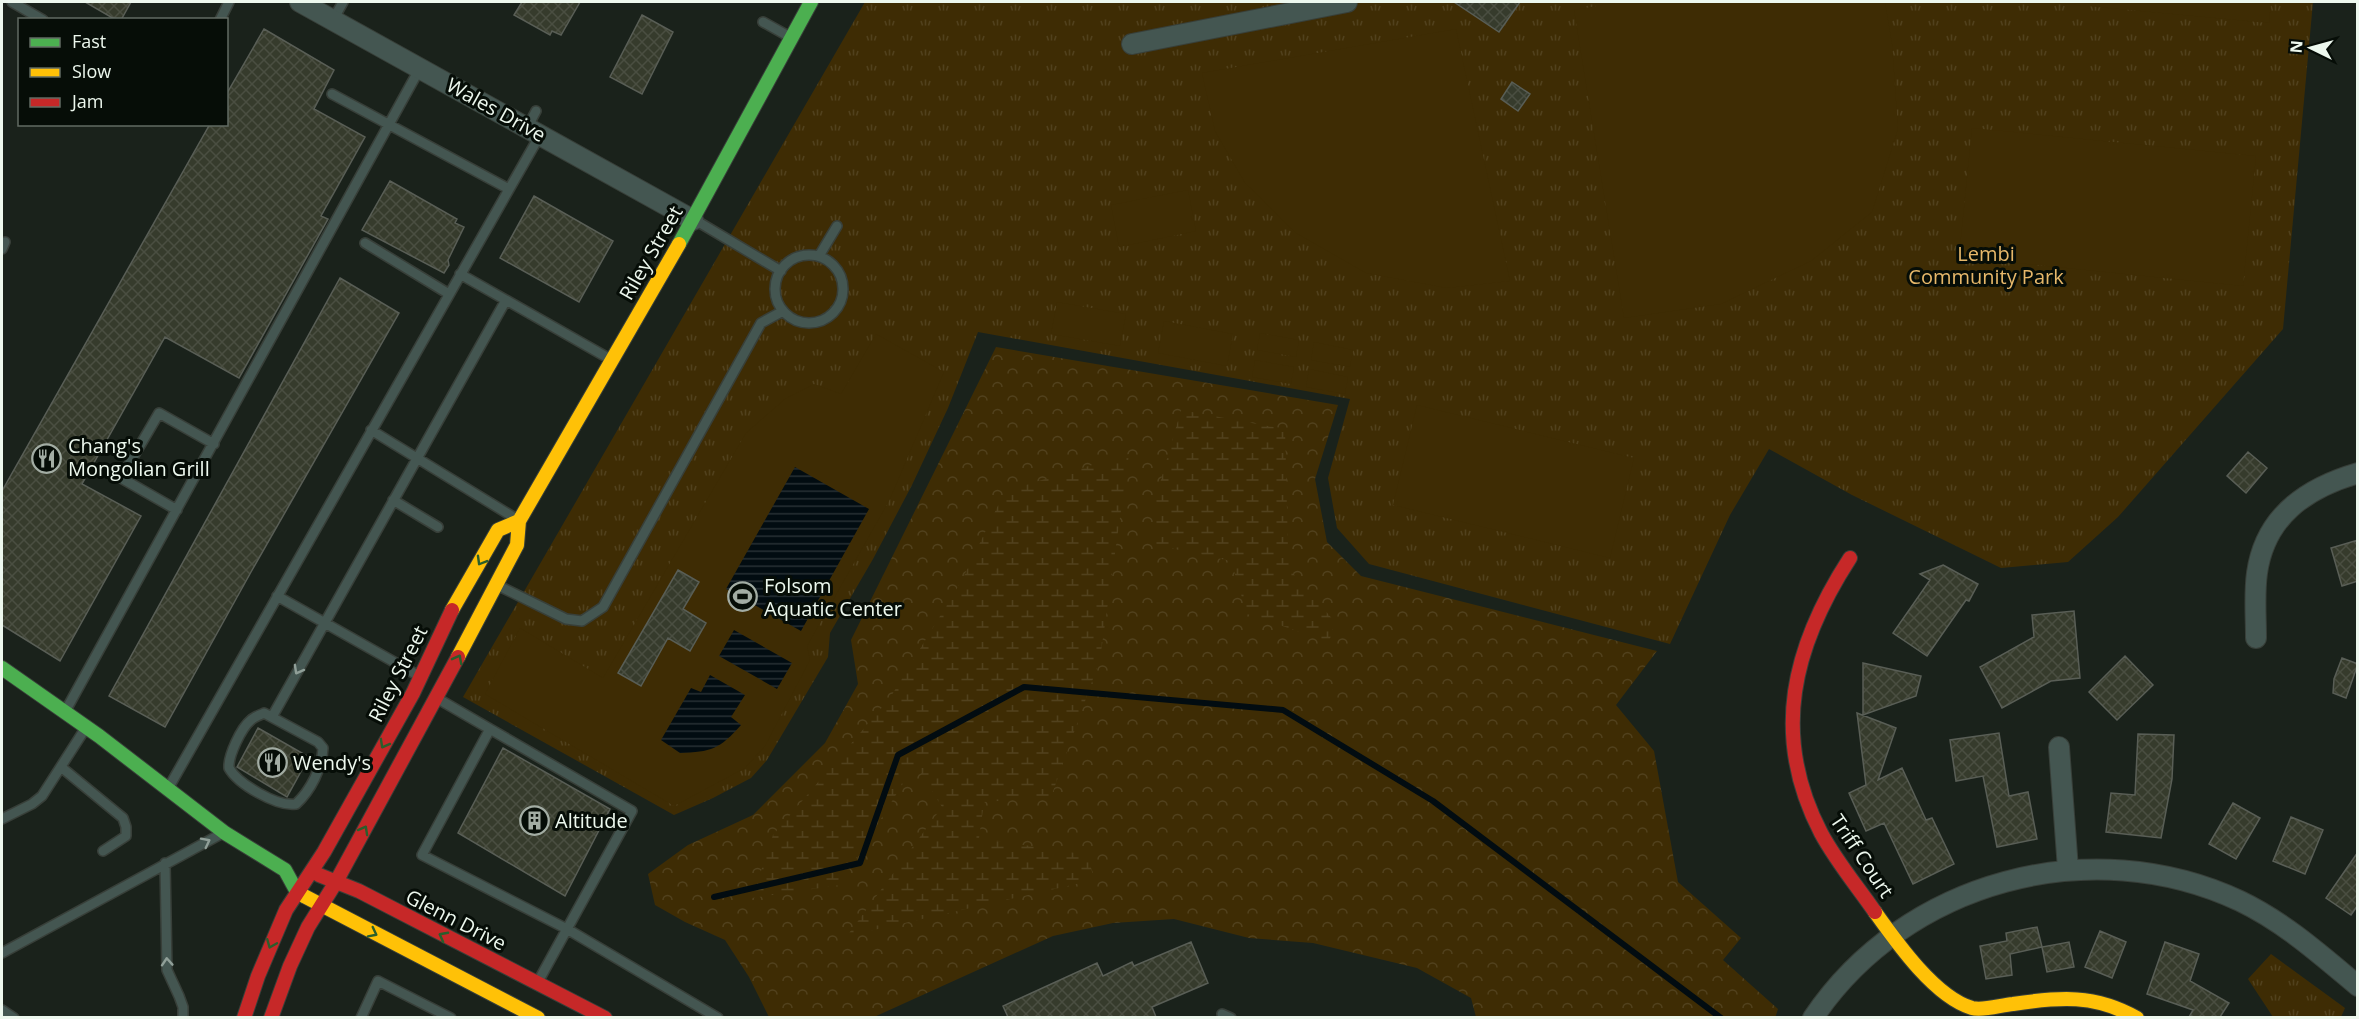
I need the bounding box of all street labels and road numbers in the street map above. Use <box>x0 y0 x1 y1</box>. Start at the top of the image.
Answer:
street label: Wales Drive <box>442 71 551 148</box>
street label: Riley Street <box>613 201 688 305</box>
street label: Riley Street <box>362 621 433 727</box>
street label: Triff Court <box>1825 809 1900 903</box>
street label: Glenn Drive <box>401 883 511 956</box>

